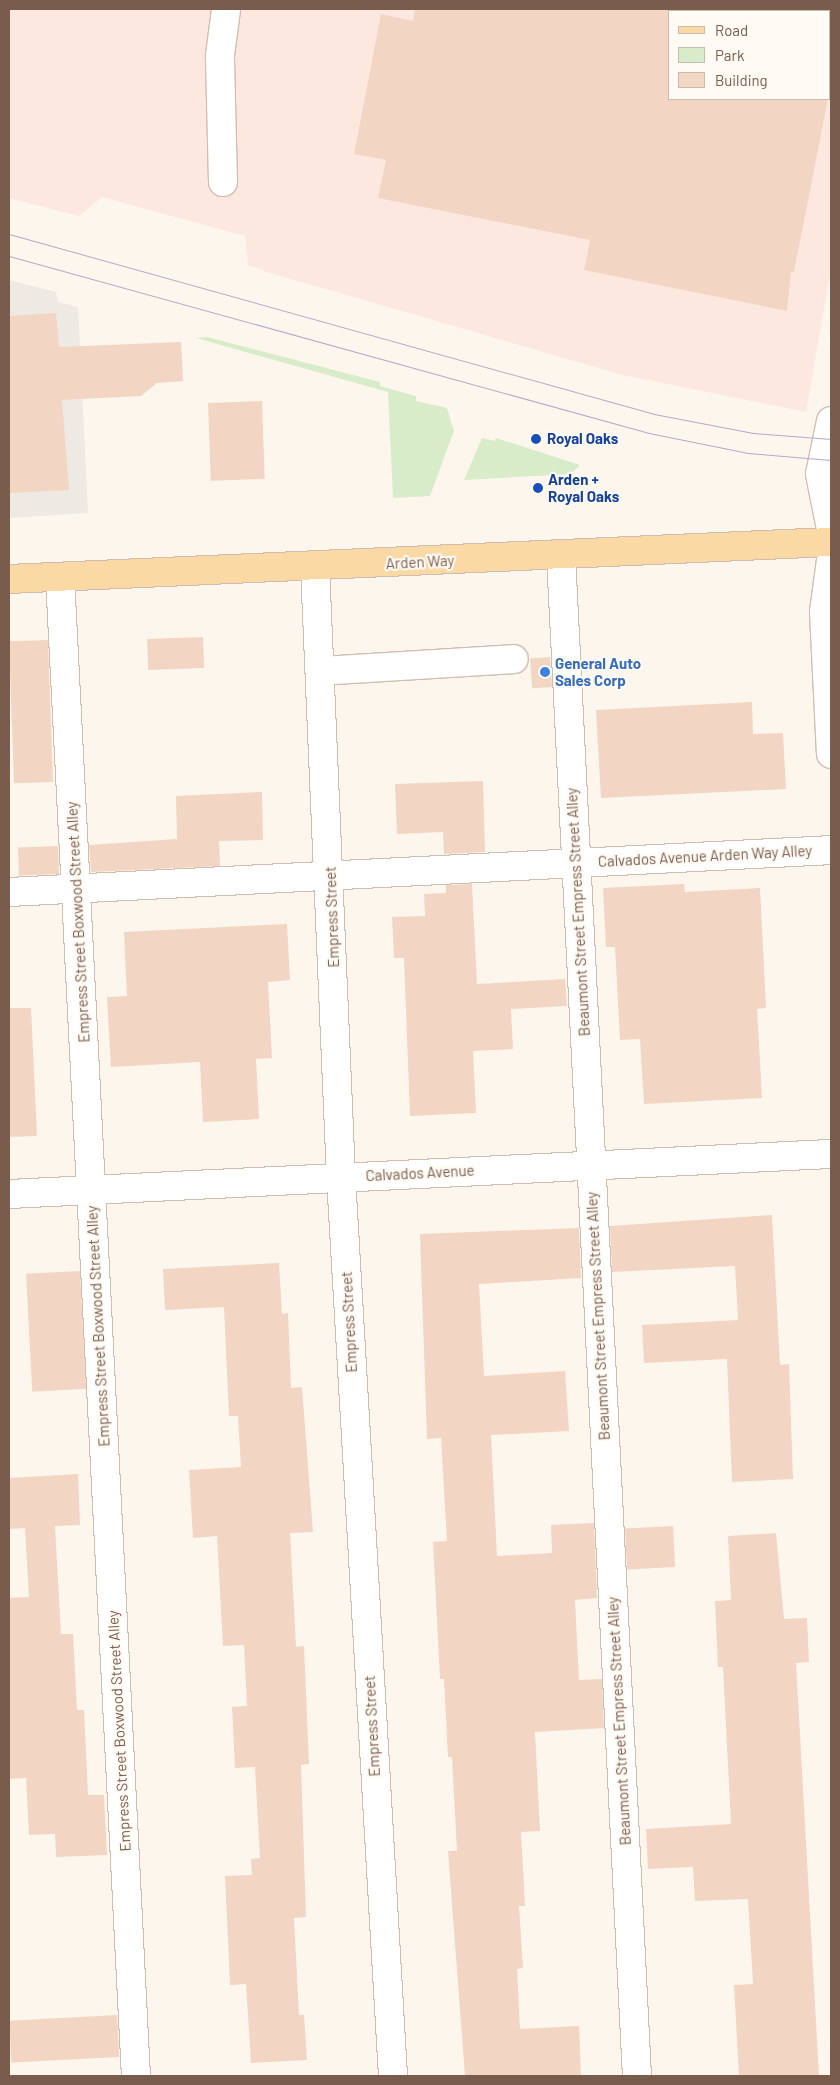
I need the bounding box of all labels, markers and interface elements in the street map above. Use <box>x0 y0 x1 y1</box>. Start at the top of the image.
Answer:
legend <box>668 10 830 100</box>
text: Road <box>715 21 748 39</box>
text: Park <box>715 46 744 64</box>
text: Building <box>715 71 768 89</box>
place label: Royal Oaks <box>547 430 618 448</box>
marker: Royal Oaks <box>529 432 543 446</box>
place label: Arden + Royal Oaks <box>548 470 619 505</box>
marker: Arden + Royal Oaks <box>532 482 544 494</box>
street label: Arden Way <box>385 551 455 573</box>
place label: General Auto Sales Corp <box>555 654 641 689</box>
marker: General Auto Sales Corp <box>539 666 551 678</box>
street label: Beaumont Street Empress Street Alley <box>562 787 594 1037</box>
street label: Empress Street Boxwood Street Alley <box>63 801 93 1043</box>
street label: Calvados Avenue Arden Way Alley <box>597 841 813 871</box>
street label: Empress Street <box>321 866 343 968</box>
street label: Calvados Avenue <box>365 1161 475 1185</box>
street label: Beaumont Street Empress Street Alley <box>582 1191 614 1441</box>
street label: Empress Street Boxwood Street Alley <box>83 1205 113 1447</box>
street label: Empress Street <box>337 1271 361 1373</box>
street label: Beaumont Street Empress Street Alley <box>603 1596 635 1846</box>
street label: Empress Street Boxwood Street Alley <box>104 1610 134 1852</box>
street label: Empress Street <box>360 1675 384 1777</box>

